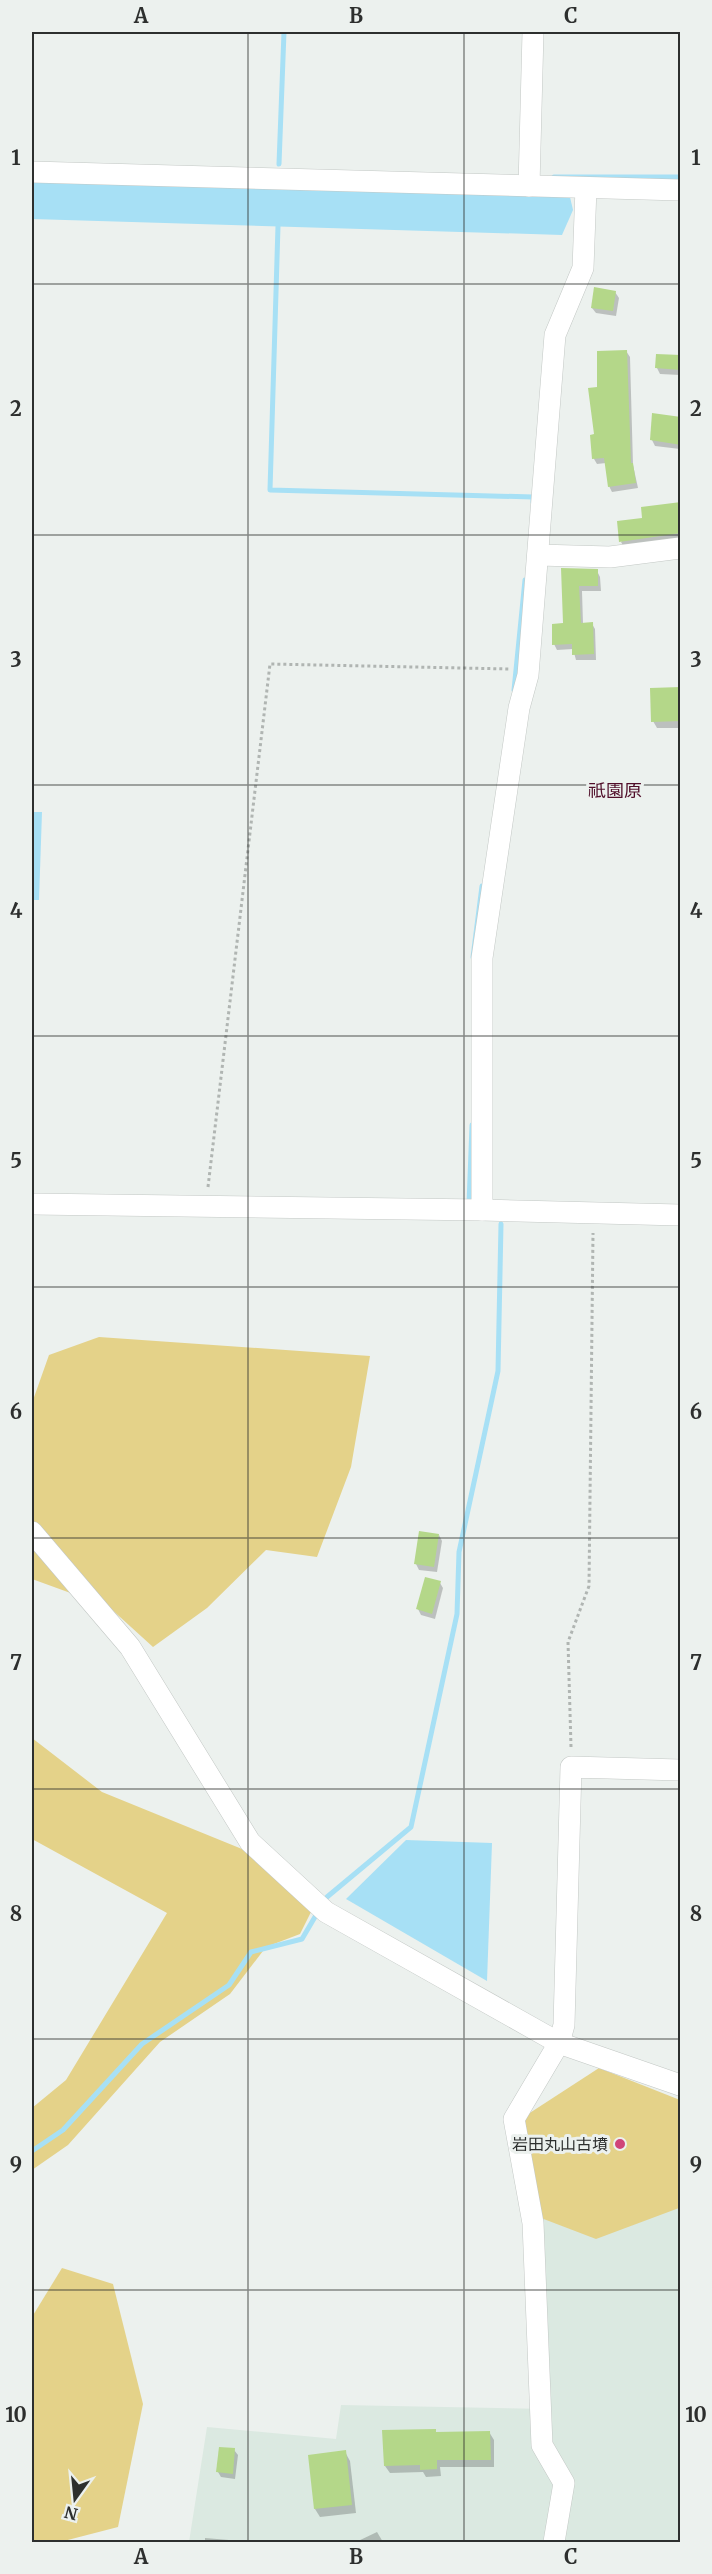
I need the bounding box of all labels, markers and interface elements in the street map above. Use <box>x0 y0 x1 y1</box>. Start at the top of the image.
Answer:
text: A <box>133 3 149 28</box>
text: B <box>349 3 363 28</box>
text: C <box>564 3 578 28</box>
text: 1 <box>11 145 21 170</box>
text: 1 <box>691 145 701 170</box>
text: 2 <box>10 396 22 421</box>
text: 2 <box>690 396 702 421</box>
text: 3 <box>10 647 22 672</box>
text: 3 <box>690 647 702 672</box>
district label: 祇園原 <box>588 779 642 802</box>
text: 4 <box>10 898 23 923</box>
text: 4 <box>690 898 703 923</box>
text: 5 <box>10 1148 22 1173</box>
text: 5 <box>690 1148 702 1173</box>
text: 6 <box>10 1399 22 1424</box>
text: 6 <box>690 1399 702 1424</box>
text: 7 <box>10 1650 22 1675</box>
text: 7 <box>690 1650 702 1675</box>
text: 8 <box>10 1901 22 1926</box>
text: 8 <box>690 1901 702 1926</box>
place label: 岩田丸山古墳 <box>512 2134 608 2154</box>
marker: 岩田丸山古墳 <box>613 2137 627 2151</box>
text: 9 <box>10 2152 22 2177</box>
text: 9 <box>690 2152 702 2177</box>
text: 10 <box>5 2402 27 2427</box>
text: 10 <box>685 2402 707 2427</box>
north arrow <box>45 2469 105 2529</box>
text: N <box>62 2502 80 2525</box>
text: A <box>133 2544 149 2569</box>
text: B <box>349 2544 363 2569</box>
text: C <box>564 2544 578 2569</box>

